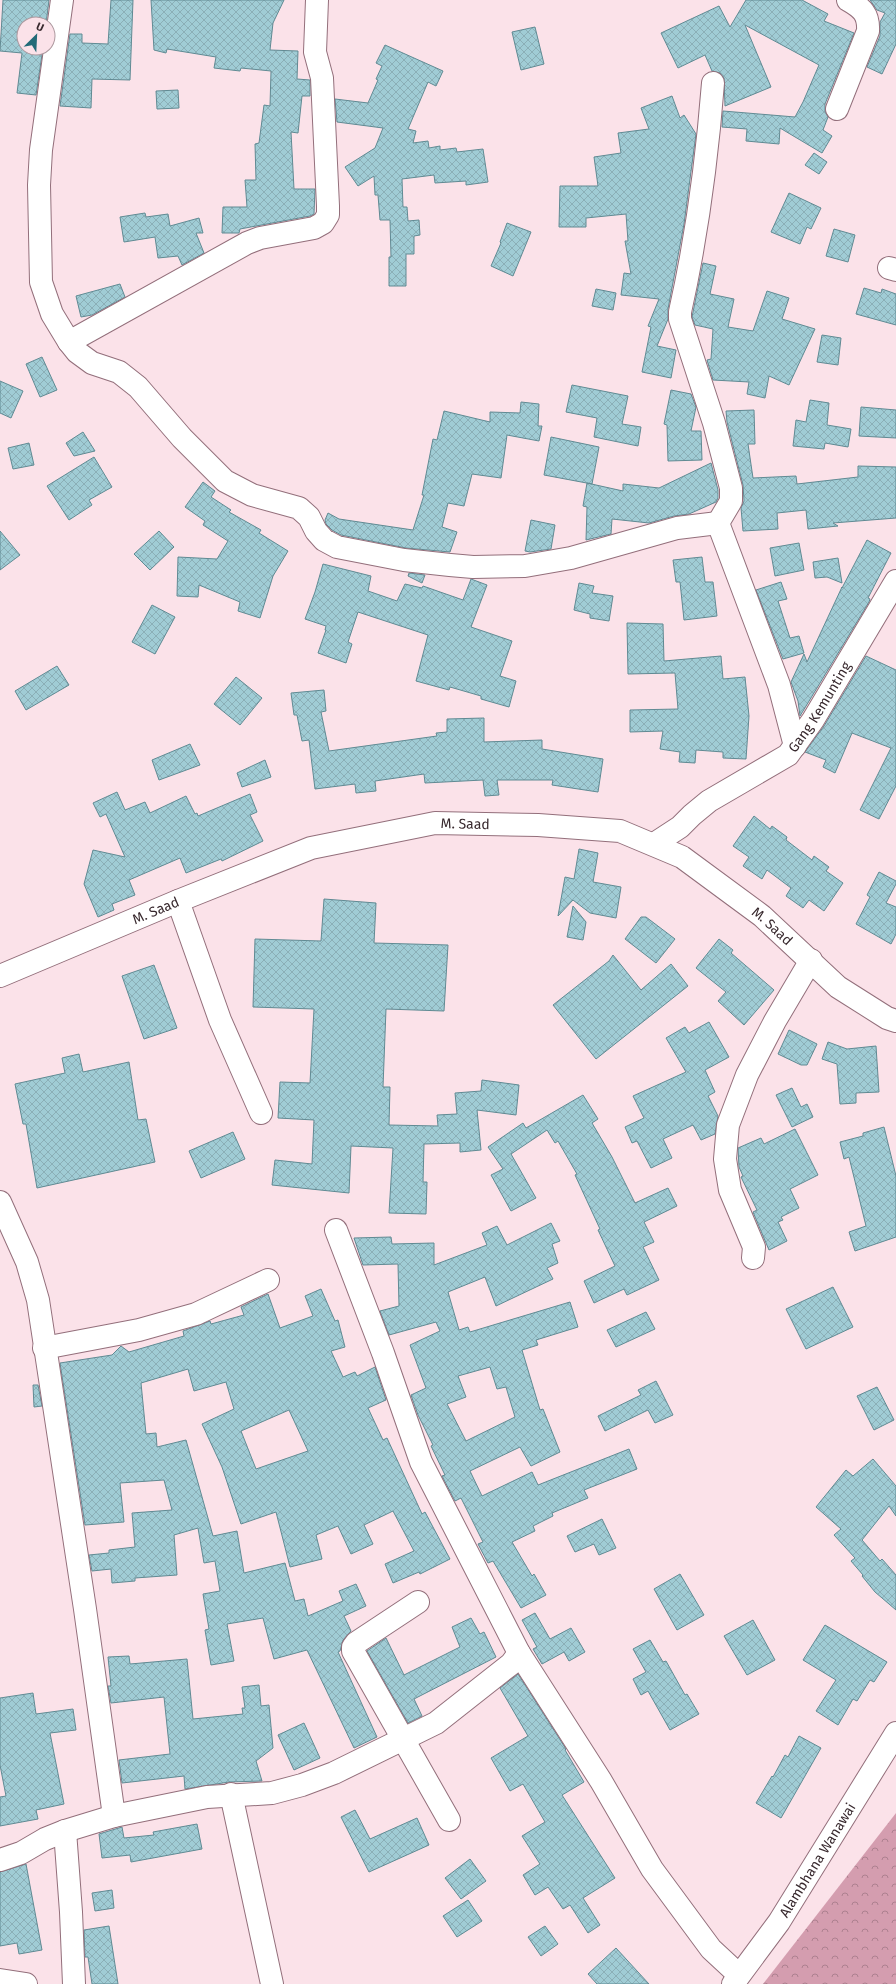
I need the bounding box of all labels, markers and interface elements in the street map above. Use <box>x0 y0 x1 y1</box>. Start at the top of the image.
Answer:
north arrow <box>16 16 56 56</box>
text: U <box>34 20 46 35</box>
street label: Gang Kemunting <box>784 658 855 756</box>
street label: M. Saad <box>440 815 490 833</box>
street label: M. Saad <box>130 893 182 928</box>
street label: M. Saad <box>749 903 796 949</box>
street label: Alambhana Wanawai <box>775 1800 859 1920</box>

